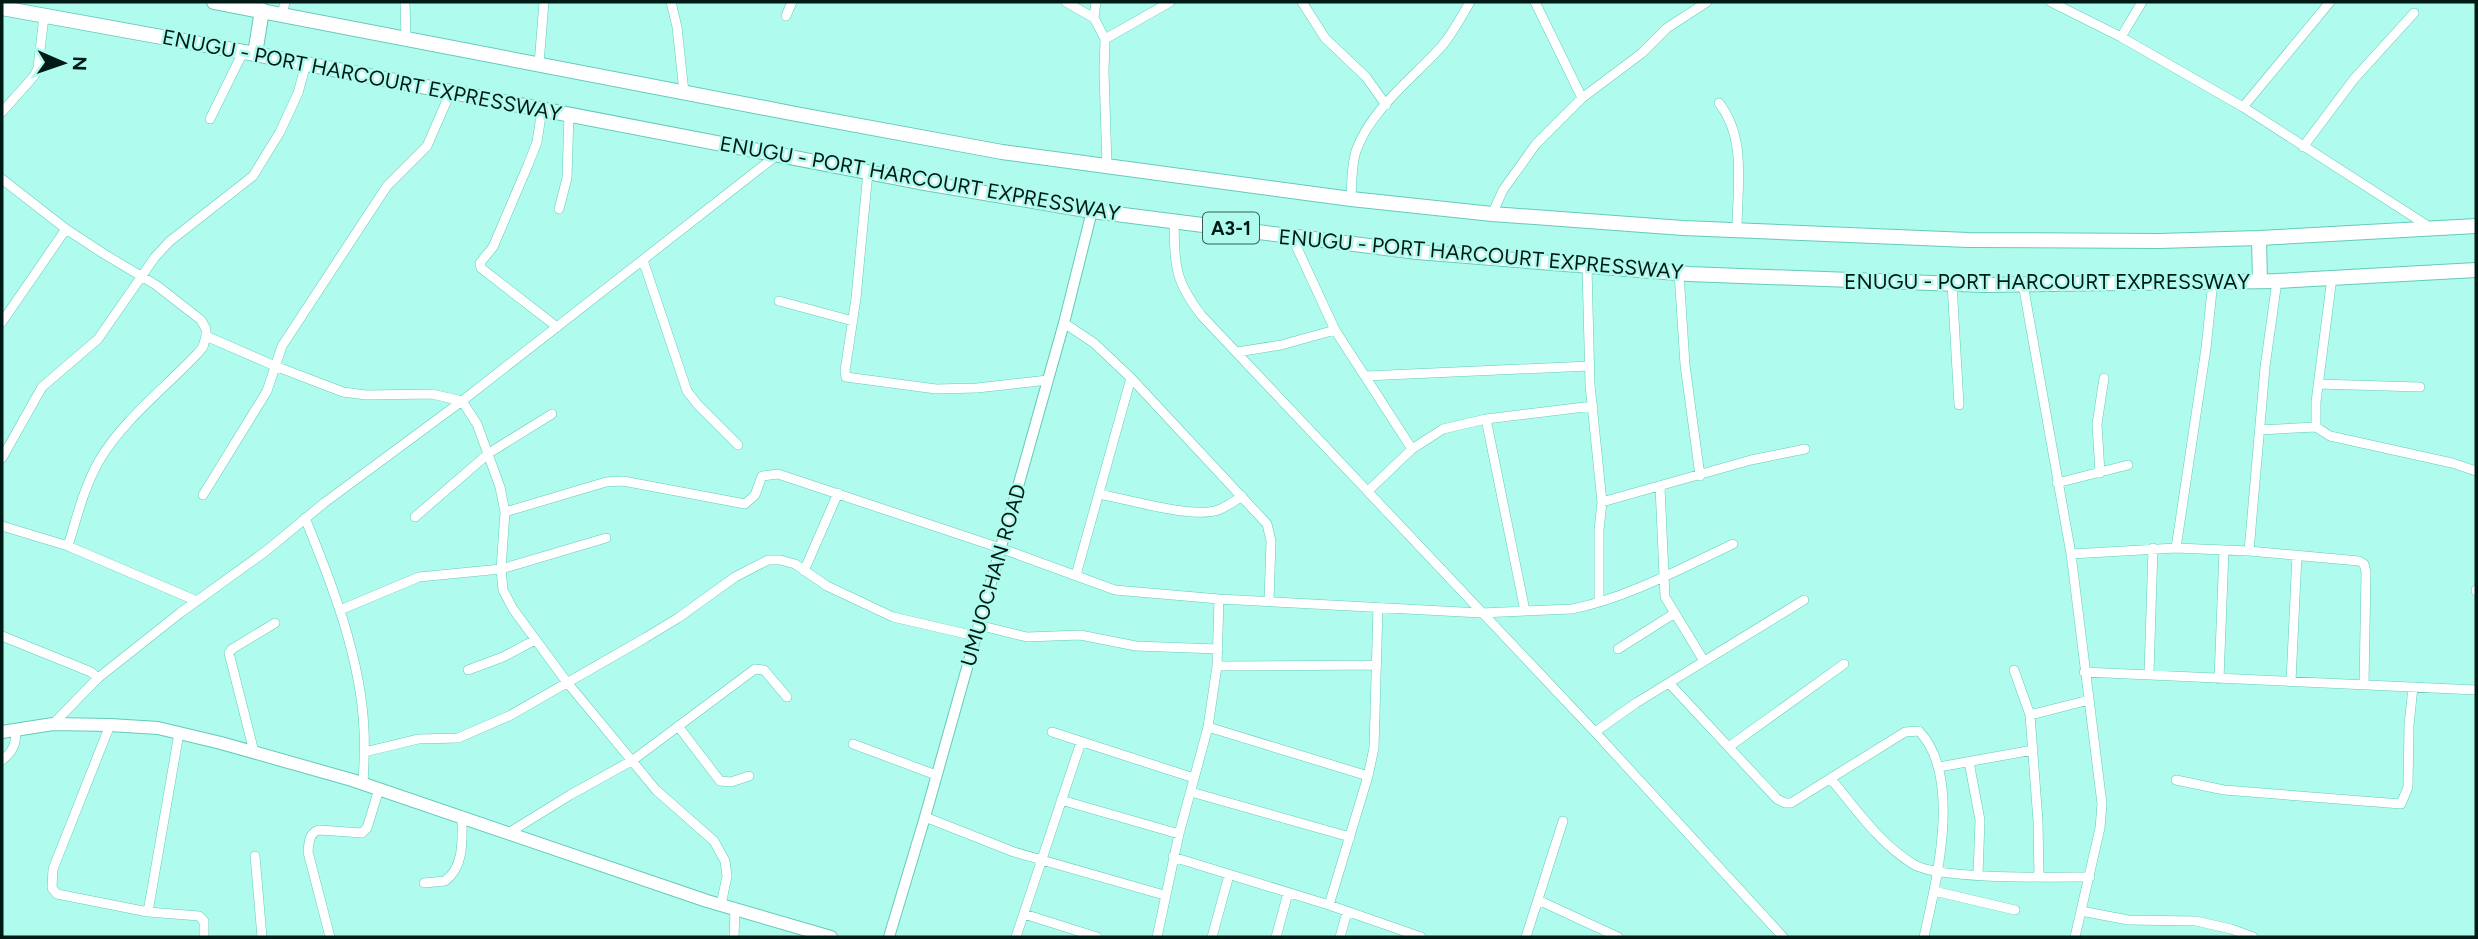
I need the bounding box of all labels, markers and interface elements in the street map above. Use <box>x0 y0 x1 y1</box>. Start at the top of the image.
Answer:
street label: ENUGU - PORT HARCOURT EXPRESSWAY <box>160 24 564 126</box>
north arrow <box>28 28 98 98</box>
text: N <box>68 56 91 71</box>
street label: ENUGU - PORT HARCOURT EXPRESSWAY <box>718 130 1122 226</box>
road number: A3-1 <box>1203 212 1259 244</box>
street label: ENUGU - PORT HARCOURT EXPRESSWAY <box>1278 224 1685 284</box>
street label: ENUGU - PORT HARCOURT EXPRESSWAY <box>1844 269 2250 294</box>
street label: UMUOCHAN ROAD <box>955 481 1031 669</box>

